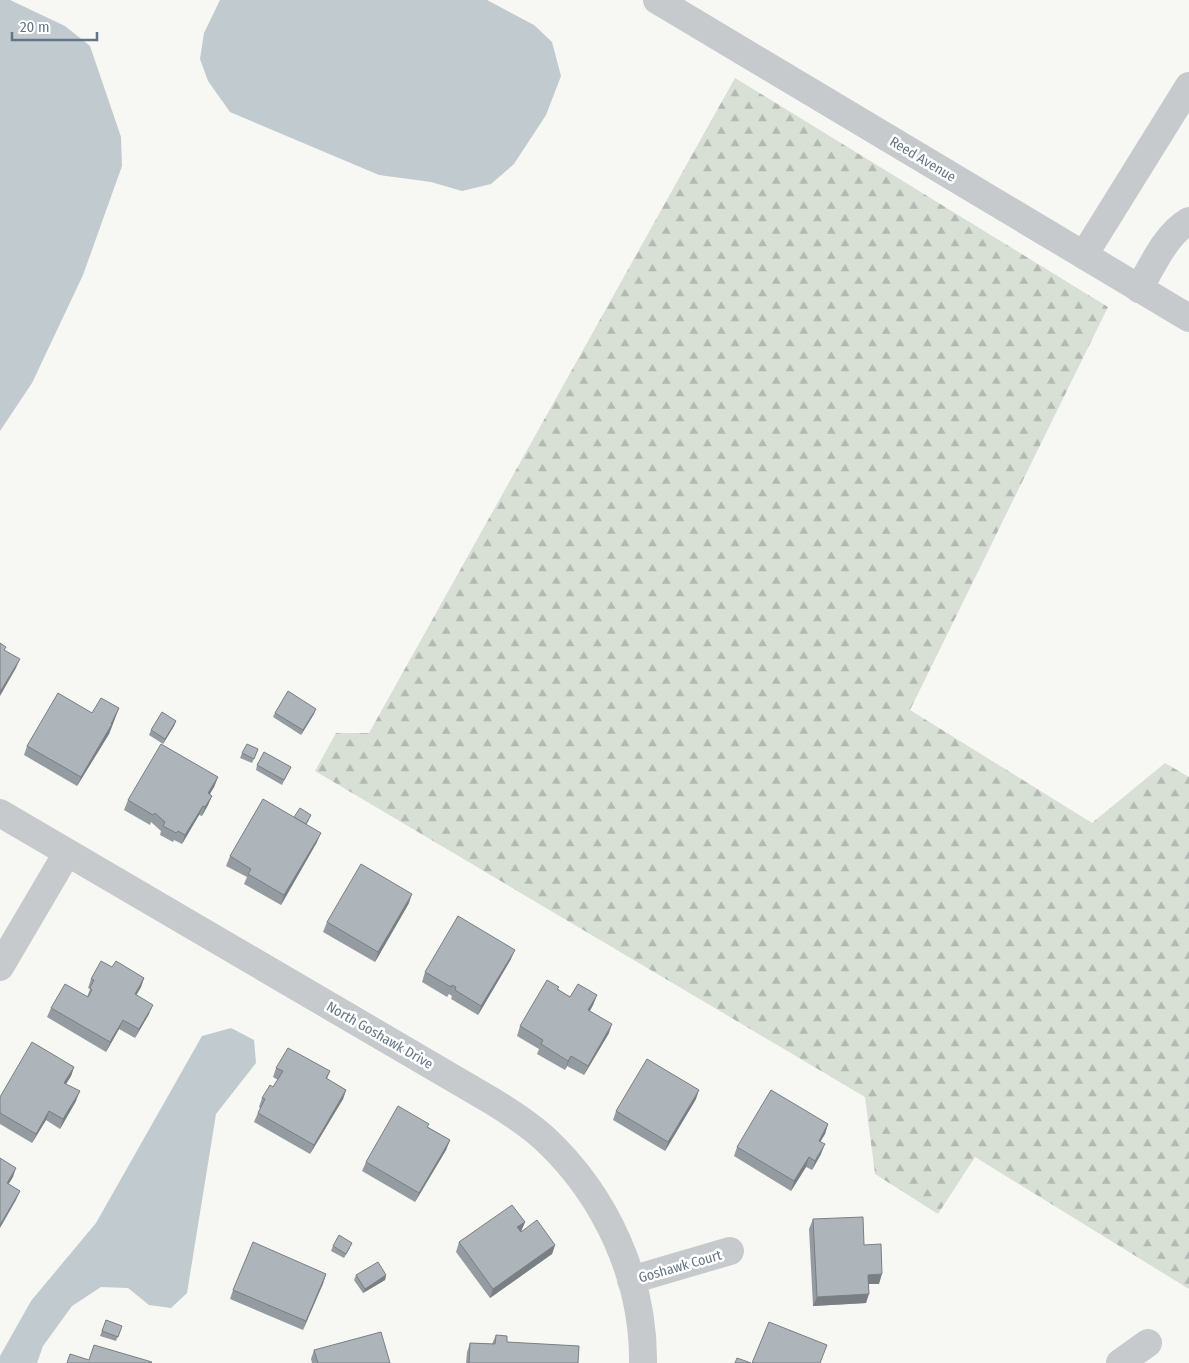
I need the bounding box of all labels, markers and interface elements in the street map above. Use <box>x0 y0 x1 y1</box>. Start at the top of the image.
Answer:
scale bar <box>12 10 98 42</box>
text: 20 m <box>20 18 50 36</box>
street label: Reed Avenue <box>887 133 959 186</box>
street label: North Goshawk Drive <box>323 998 436 1073</box>
street label: Goshawk Court <box>637 1246 724 1286</box>

